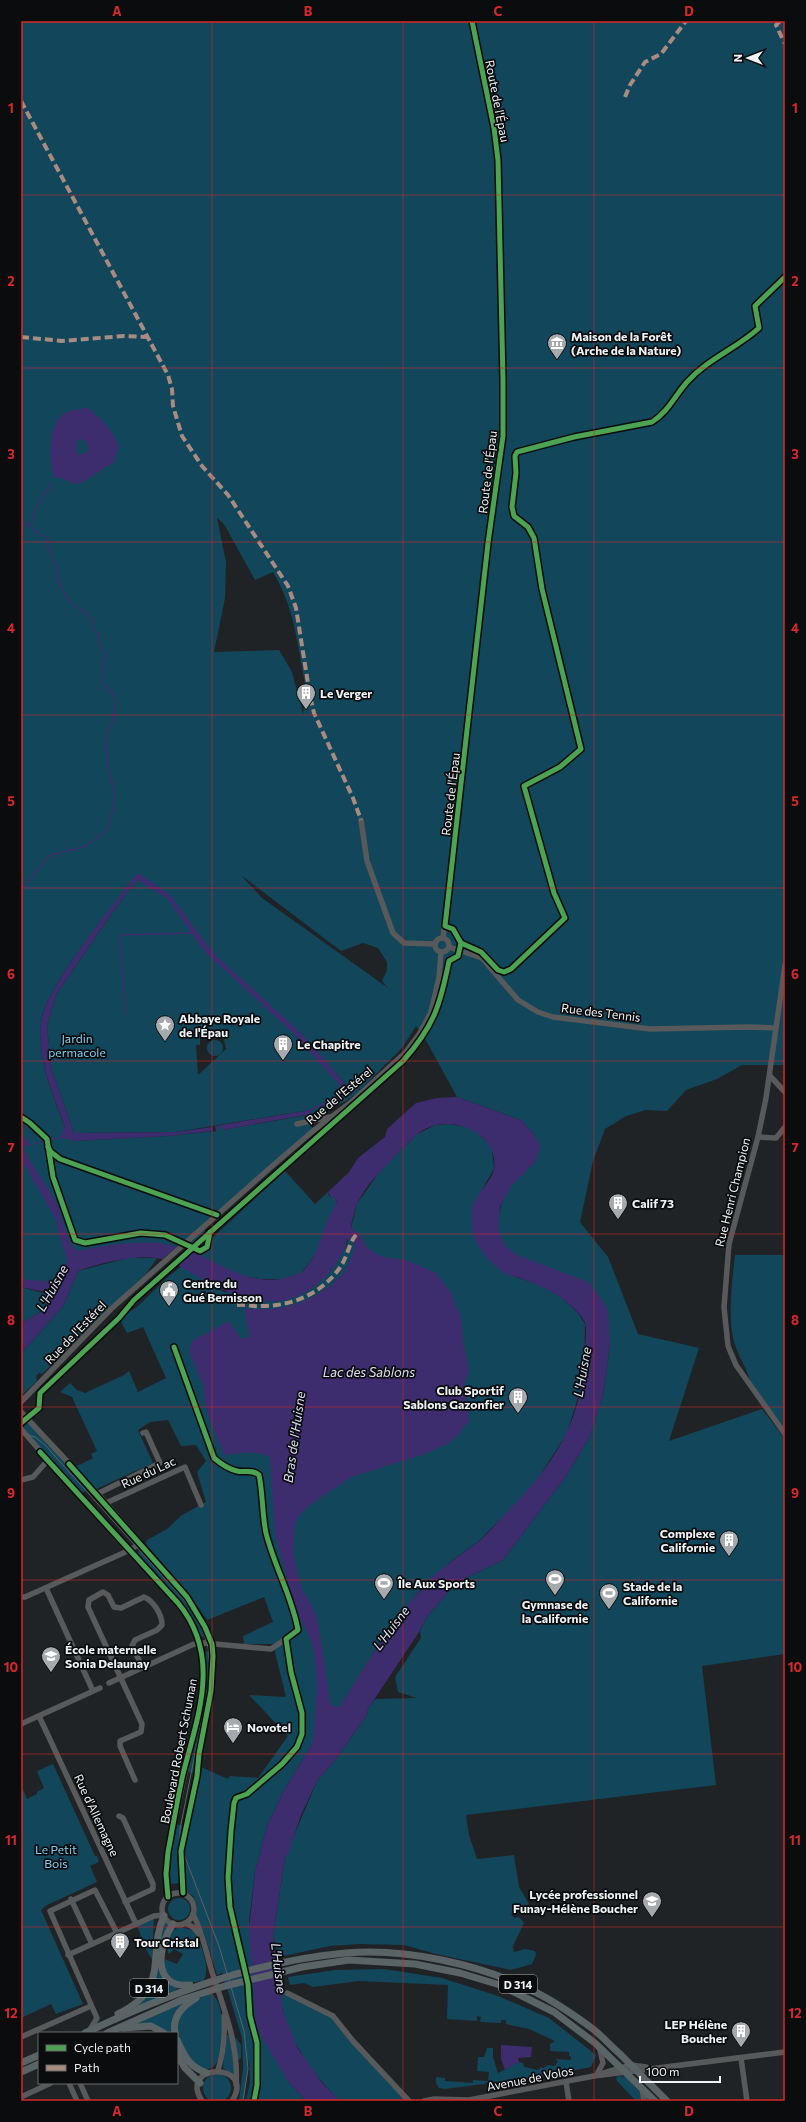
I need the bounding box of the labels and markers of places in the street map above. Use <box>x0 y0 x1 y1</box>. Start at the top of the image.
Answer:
place label: Maison de la Forêt (Arche de la Nature) <box>571 329 681 357</box>
museum icon: Maison de la Forêt (Arche de la Nature) <box>546 332 568 360</box>
building icon: Le Verger <box>295 682 317 710</box>
place label: Le Verger <box>320 686 372 700</box>
place label: Abbaye Royale de l'Épau <box>179 1011 260 1039</box>
place icon: Abbaye Royale de l'Épau <box>154 1014 176 1042</box>
building icon: Le Chapitre <box>272 1033 294 1061</box>
place label: Le Chapitre <box>297 1037 361 1051</box>
building icon: Calif 73 <box>607 1192 629 1220</box>
place label: Calif 73 <box>632 1196 674 1210</box>
place label: Centre du Gué Bernisson <box>183 1276 262 1304</box>
public building icon: Centre du Gué Bernisson <box>158 1279 180 1307</box>
place label: Club Sportif Sablons Gazonfier <box>403 1383 504 1411</box>
building icon: Club Sportif Sablons Gazonfier <box>507 1386 529 1414</box>
place label: Complexe Californie <box>660 1526 715 1554</box>
building icon: Complexe Californie <box>718 1529 740 1557</box>
sports icon: Gymnase de la Californie <box>544 1568 566 1596</box>
sports icon: Île Aux Sports <box>373 1572 395 1600</box>
place label: Île Aux Sports <box>397 1576 476 1590</box>
place label: Stade de la Californie <box>623 1579 682 1607</box>
sports icon: Stade de la Californie <box>598 1582 620 1610</box>
place label: Gymnase de la Californie <box>522 1597 588 1625</box>
place label: École maternelle Sonia Delaunay <box>65 1642 156 1670</box>
school or university icon: École maternelle Sonia Delaunay <box>40 1645 62 1673</box>
hotel icon: Novotel <box>222 1716 244 1744</box>
place label: Novotel <box>247 1720 291 1734</box>
place label: Lycée professionnel Funay-Hélène Boucher <box>513 1887 638 1915</box>
school or university icon: Lycée professionnel Funay-Hélène Boucher <box>641 1890 663 1918</box>
building icon: Tour Cristal <box>109 1931 131 1959</box>
place label: Tour Cristal <box>134 1935 199 1949</box>
place label: LEP Hélène Boucher <box>665 2017 727 2045</box>
building icon: LEP Hélène Boucher <box>730 2020 752 2048</box>

